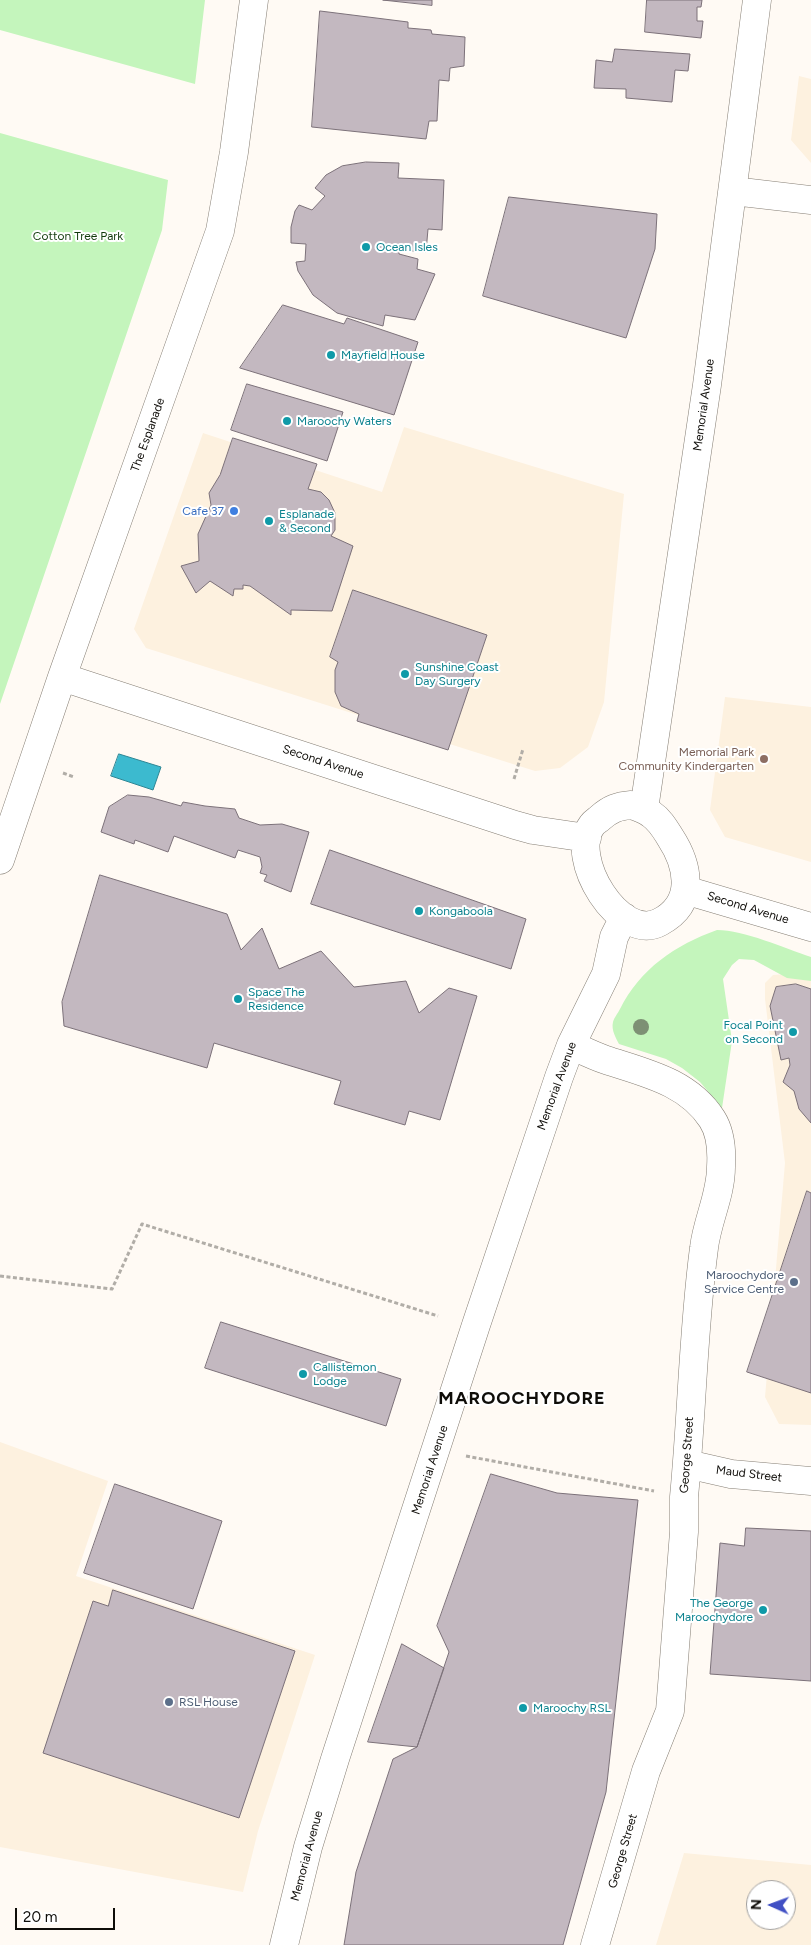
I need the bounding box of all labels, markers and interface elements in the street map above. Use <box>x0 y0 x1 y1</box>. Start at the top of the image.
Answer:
park label: Cotton Tree Park <box>33 229 123 243</box>
place label: Ocean Isles <box>376 240 438 254</box>
marker: Ocean Isles <box>360 241 372 253</box>
place label: Mayfield House <box>341 348 425 362</box>
marker: Mayfield House <box>325 349 337 361</box>
street label: Memorial Avenue <box>690 358 718 452</box>
street label: The Esplanade <box>128 396 168 474</box>
place label: Maroochy Waters <box>297 414 391 428</box>
marker: Maroochy Waters <box>281 415 293 427</box>
place label: Cafe 37 <box>182 504 224 518</box>
marker: Cafe 37 <box>228 505 240 517</box>
place label: Esplanade & Second <box>279 507 334 535</box>
marker: Esplanade & Second <box>263 515 275 527</box>
place label: Sunshine Coast Day Surgery <box>415 660 499 688</box>
marker: Sunshine Coast Day Surgery <box>399 668 411 680</box>
street label: Second Avenue <box>281 742 365 782</box>
place label: Memorial Park Community Kindergarten <box>619 745 754 773</box>
marker: Memorial Park Community Kindergarten <box>758 753 770 765</box>
street label: Second Avenue <box>705 889 791 927</box>
place label: Kongaboola <box>429 904 493 918</box>
marker: Kongaboola <box>413 905 425 917</box>
place label: Space The Residence <box>248 985 304 1013</box>
marker: Space The Residence <box>232 993 244 1005</box>
place label: Focal Point on Second <box>724 1018 783 1046</box>
marker: Focal Point on Second <box>787 1026 799 1038</box>
street label: Memorial Avenue <box>534 1040 580 1132</box>
place label: Maroochydore Service Centre <box>704 1268 784 1296</box>
marker: Maroochydore Service Centre <box>788 1276 800 1288</box>
place label: Callistemon Lodge <box>313 1360 376 1388</box>
marker: Callistemon Lodge <box>297 1368 309 1380</box>
district label: MAROOCHYDORE <box>437 1388 607 1410</box>
street label: George Street <box>677 1416 697 1494</box>
street label: Memorial Avenue <box>409 1424 451 1516</box>
street label: Maud Street <box>715 1463 783 1485</box>
place label: The George Maroochydore <box>675 1596 753 1624</box>
marker: The George Maroochydore <box>757 1604 769 1616</box>
place label: RSL House <box>179 1695 238 1709</box>
marker: RSL House <box>163 1696 175 1708</box>
place label: Maroochy RSL <box>533 1701 611 1715</box>
marker: Maroochy RSL <box>517 1702 529 1714</box>
street label: Memorial Avenue <box>288 1809 326 1903</box>
street label: George Street <box>605 1812 641 1890</box>
north arrow <box>746 1880 796 1930</box>
scale bar <box>18 1898 118 1930</box>
text: N <box>748 1899 765 1910</box>
text: 20 m <box>23 1908 57 1926</box>

